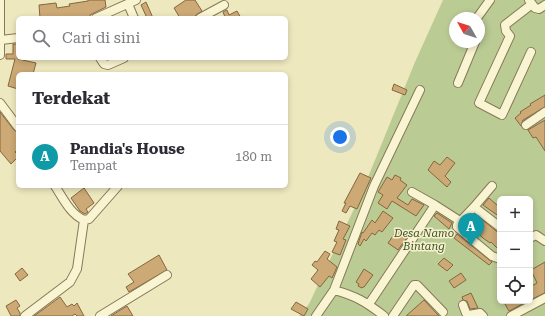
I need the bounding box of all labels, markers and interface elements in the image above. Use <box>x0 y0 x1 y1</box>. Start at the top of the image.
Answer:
north arrow <box>449 12 485 48</box>
search box <box>16 16 288 60</box>
icon: search <box>30 27 52 49</box>
text: Cari di sini <box>62 29 140 47</box>
text: Terdekat <box>32 88 110 108</box>
your location <box>330 127 350 147</box>
text: Pandia's House <box>70 140 185 158</box>
text: A <box>40 149 50 164</box>
text: 180 m <box>235 149 272 164</box>
text: Tempat <box>70 158 117 173</box>
map controls <box>497 196 533 304</box>
button: + <box>497 196 533 232</box>
pin: A <box>458 213 484 246</box>
park label: Desa Namo Bintang <box>393 227 454 253</box>
button: − <box>497 232 533 268</box>
button: locate <box>497 268 533 304</box>

